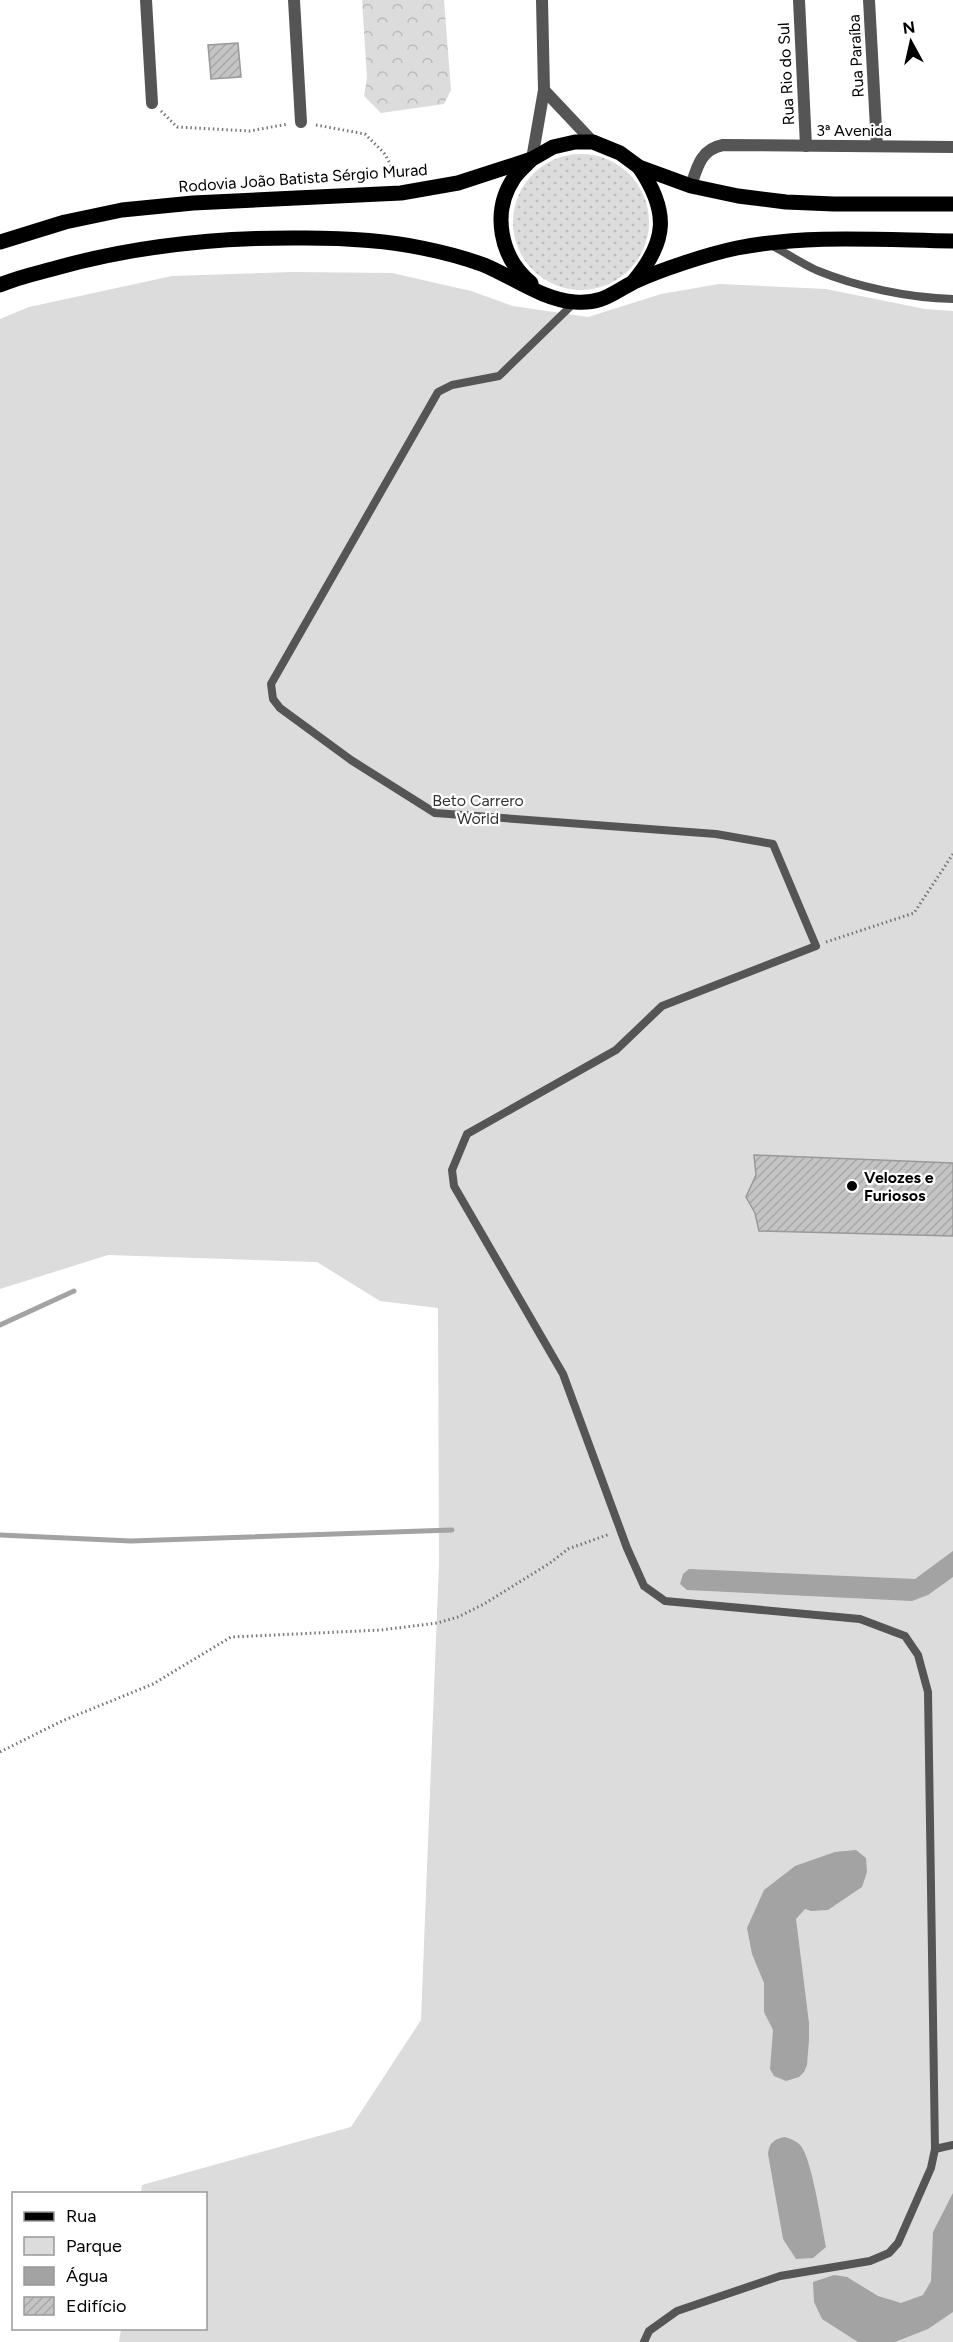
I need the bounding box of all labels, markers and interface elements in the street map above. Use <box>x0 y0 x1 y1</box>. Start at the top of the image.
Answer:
north arrow <box>881 12 941 72</box>
street label: Rua Paraíba <box>844 14 868 98</box>
text: N <box>902 17 916 38</box>
street label: Rua Rio do Sul <box>774 22 798 126</box>
street label: 3ª Avenida <box>816 121 892 140</box>
street label: Rodovia João Batista Sérgio Murad <box>178 160 428 196</box>
park label: Beto Carrero World <box>432 791 524 828</box>
place label: Velozes e Furiosos <box>864 1168 934 1205</box>
marker: Velozes e Furiosos <box>845 1179 859 1193</box>
legend <box>12 2192 207 2330</box>
text: Rua <box>66 2205 97 2227</box>
text: Parque <box>66 2235 122 2257</box>
text: Água <box>66 2265 108 2287</box>
text: Edifício <box>66 2295 127 2317</box>

